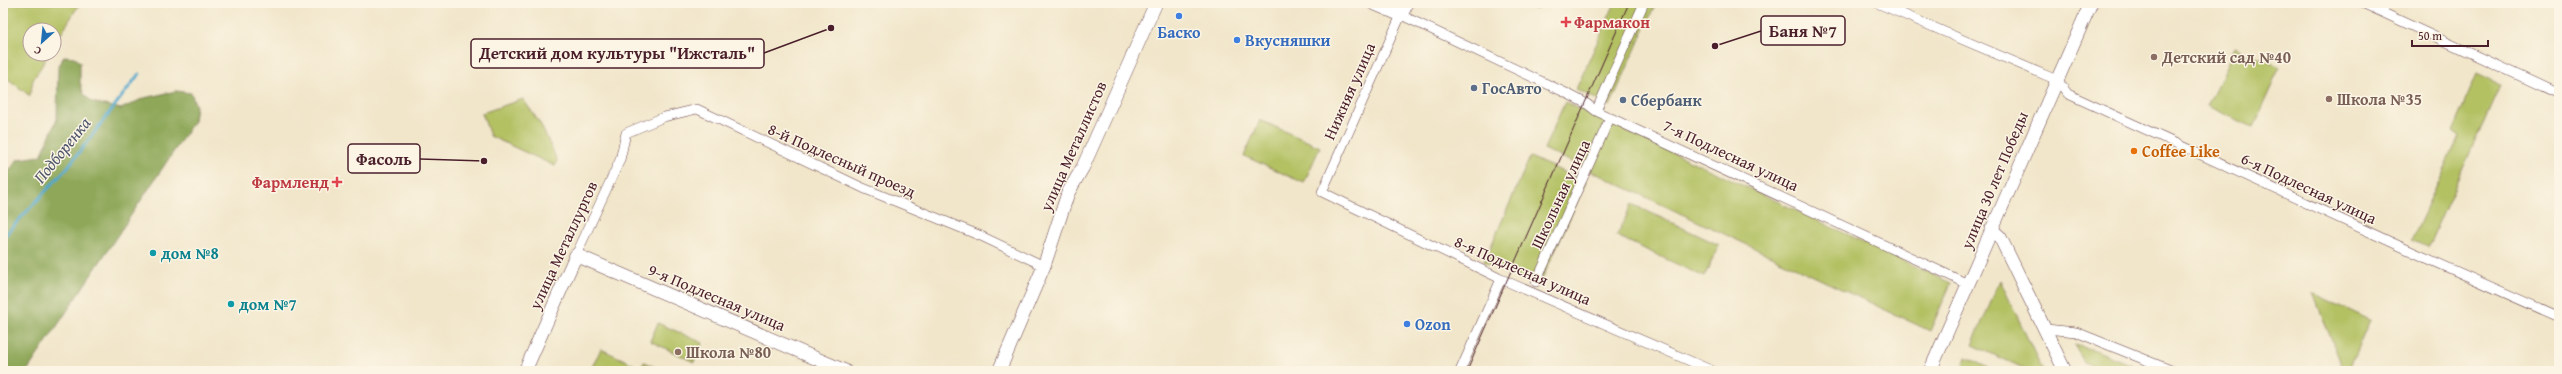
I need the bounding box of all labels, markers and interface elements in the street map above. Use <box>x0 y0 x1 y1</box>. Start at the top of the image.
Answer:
place label: Фармакон <box>1574 10 1650 34</box>
marker: Баско <box>1174 11 1184 21</box>
callout: Баня №7 <box>1761 16 1845 45</box>
marker: Фармакон <box>1561 17 1571 27</box>
text: Баня №7 <box>1769 18 1837 43</box>
place label: Баско <box>1157 20 1201 44</box>
north arrow <box>22 22 62 62</box>
scale bar <box>2412 22 2488 48</box>
text: 50 m <box>2418 27 2442 44</box>
place label: Вкусняшки <box>1245 28 1331 52</box>
marker: Вкусняшки <box>1232 35 1242 45</box>
street label: Нижняя улица <box>1317 38 1381 143</box>
callout: Детский дом культуры "Ижсталь" <box>471 39 764 68</box>
text: Детский дом культуры "Ижсталь" <box>478 40 755 65</box>
text: С <box>31 42 44 59</box>
place label: Детский сад №40 <box>2161 45 2291 69</box>
marker: Детский сад №40 <box>2149 52 2159 62</box>
place label: ГосАвто <box>1482 76 1542 100</box>
street label: улица Металлистов <box>1033 77 1113 216</box>
marker: ГосАвто <box>1469 83 1479 93</box>
place label: Школа №35 <box>2337 87 2422 111</box>
place label: Сбербанк <box>1631 88 1702 112</box>
marker: Школа №35 <box>2324 94 2334 104</box>
marker: Сбербанк <box>1618 95 1628 105</box>
street label: улица 30 лет Победы <box>1954 108 2034 253</box>
water label: Подборенка <box>27 111 96 188</box>
street label: 7-я Подлесная улица <box>1659 113 1803 197</box>
street label: 8-й Подлесный проезд <box>764 117 920 203</box>
street label: Школьная улица <box>1524 135 1596 253</box>
place label: Coffee Like <box>2142 139 2220 163</box>
callout: Фасоль <box>348 144 420 173</box>
text: Фасоль <box>356 146 412 171</box>
marker: Coffee Like <box>2129 146 2139 156</box>
street label: 6-я Подлесная улица <box>2237 146 2381 230</box>
place label: Фармленд <box>252 170 329 194</box>
marker: Фармленд <box>332 177 342 187</box>
street label: улица Металлургов <box>522 177 603 314</box>
street label: 8-я Подлесная улица <box>1451 229 1595 311</box>
place label: дом №8 <box>161 241 219 265</box>
marker: дом №8 <box>148 248 158 258</box>
street label: 9-я Подлесная улица <box>645 257 790 337</box>
place label: дом №7 <box>239 292 297 316</box>
marker: дом №7 <box>226 299 236 309</box>
place label: Ozon <box>1415 312 1451 336</box>
marker: Ozon <box>1402 319 1412 329</box>
place label: Школа №80 <box>686 340 771 364</box>
marker: Школа №80 <box>673 347 683 357</box>

